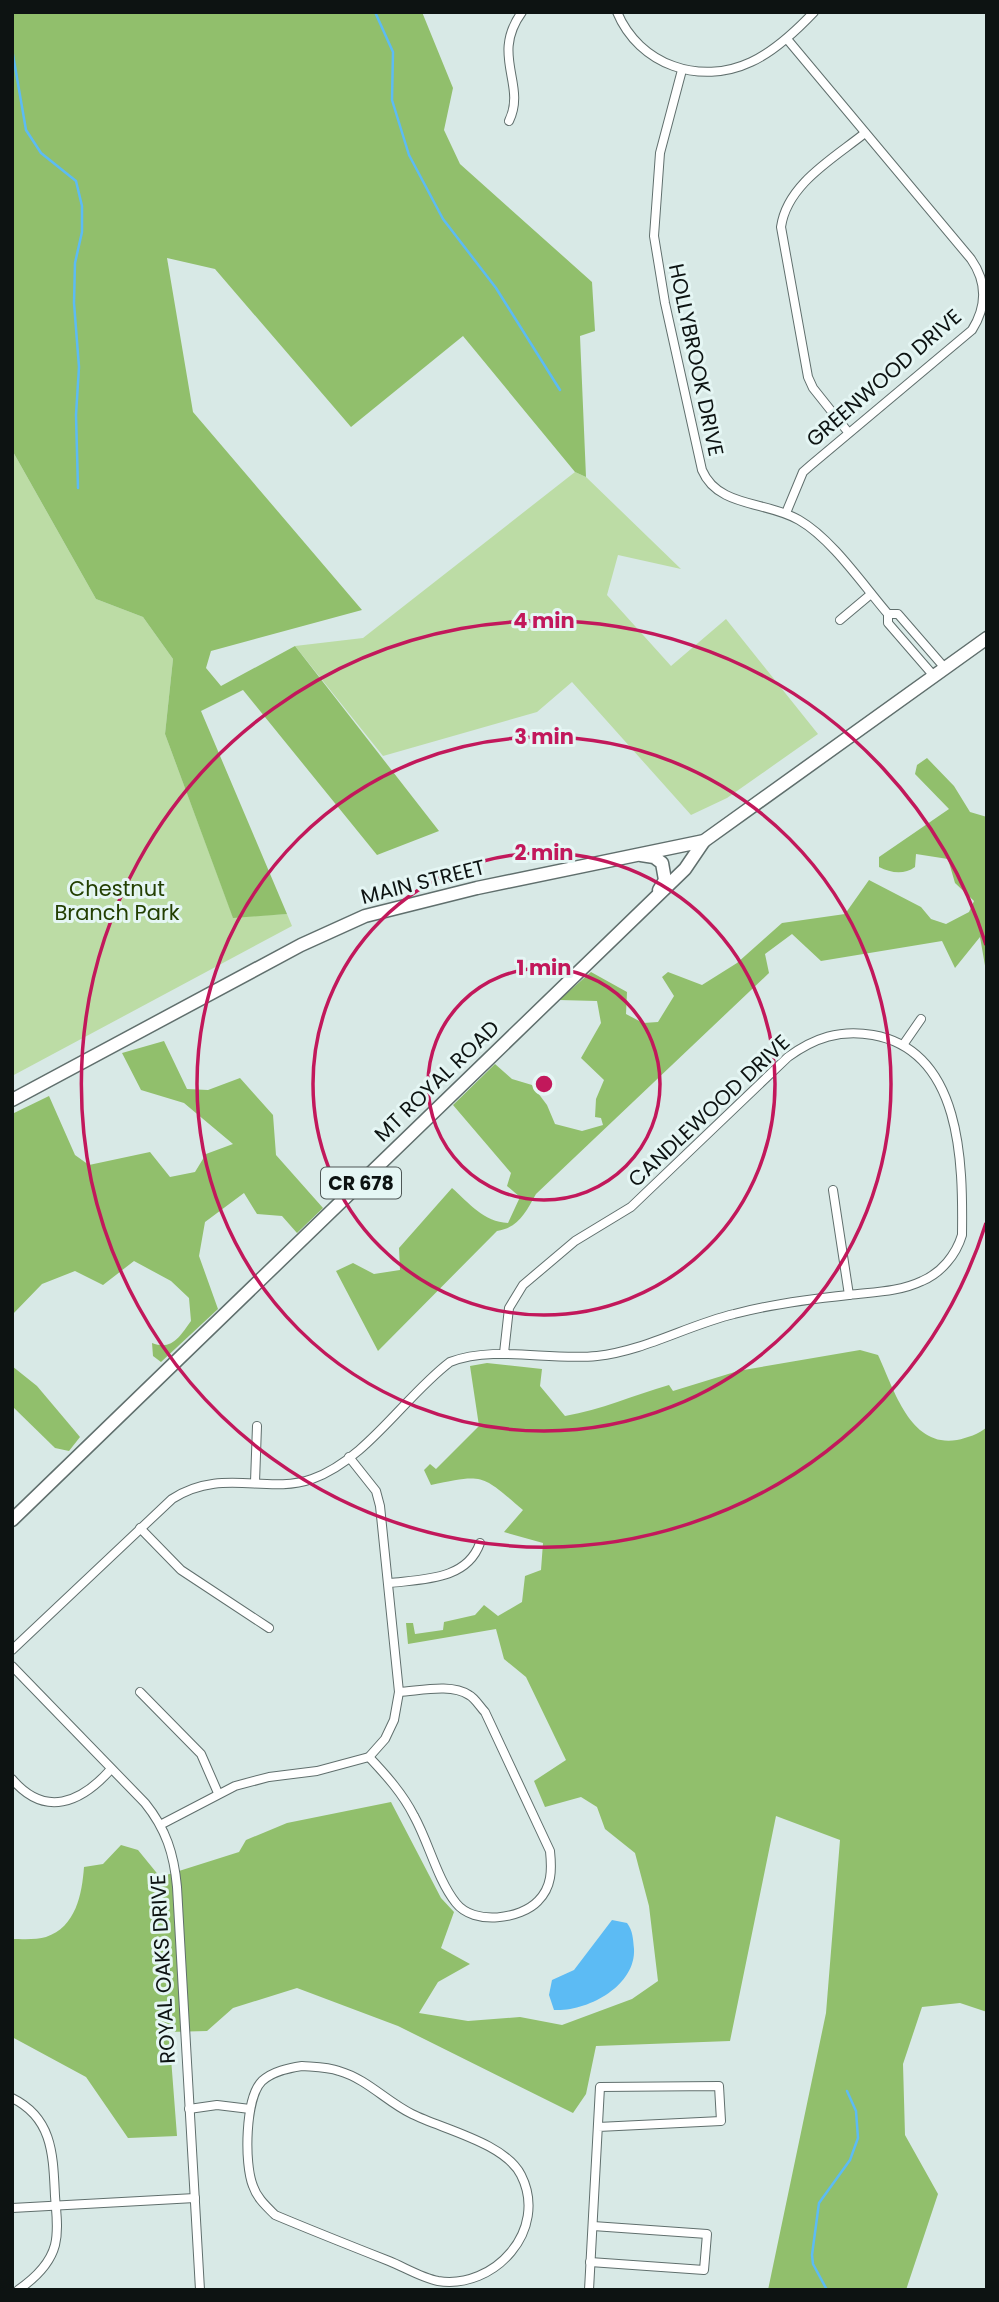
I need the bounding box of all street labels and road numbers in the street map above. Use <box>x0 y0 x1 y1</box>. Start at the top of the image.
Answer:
street label: HOLLYBROOK DRIVE <box>662 261 731 459</box>
street label: GREENWOOD DRIVE <box>800 302 968 453</box>
street label: MAIN STREET <box>358 852 488 911</box>
street label: MT ROYAL ROAD <box>368 1013 506 1148</box>
street label: CANDLEWOOD DRIVE <box>621 1028 796 1193</box>
road number: CR 678 <box>321 1168 401 1198</box>
street label: ROYAL OAKS DRIVE <box>143 1874 182 2064</box>

